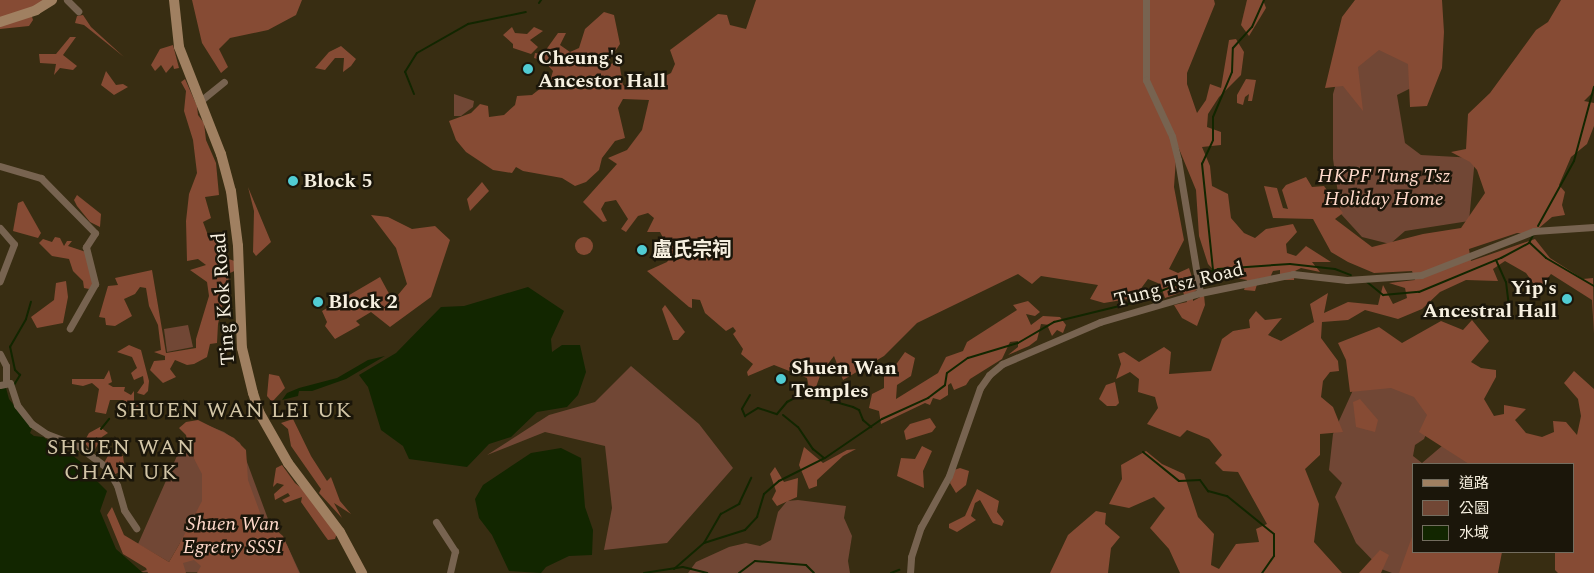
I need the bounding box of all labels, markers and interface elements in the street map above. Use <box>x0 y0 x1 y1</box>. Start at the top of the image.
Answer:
place label: Cheung's Ancestor Hall <box>538 46 666 93</box>
marker: Cheung's Ancestor Hall <box>522 63 534 75</box>
park label: HKPF Tung Tsz Holiday Home <box>1318 165 1450 212</box>
place label: Block 5 <box>303 169 373 193</box>
marker: Block 5 <box>287 175 299 187</box>
street label: Ting Kok Road <box>207 232 241 366</box>
place label: 盧氏宗祠 <box>652 238 732 262</box>
marker: 盧氏宗祠 <box>636 244 648 256</box>
street label: Tung Tsz Road <box>1112 257 1246 313</box>
place label: Yip's Ancestral Hall <box>1423 276 1557 323</box>
place label: Block 2 <box>328 290 398 314</box>
marker: Yip's Ancestral Hall <box>1561 293 1573 305</box>
marker: Block 2 <box>312 296 324 308</box>
place label: Shuen Wan Temples <box>791 356 897 403</box>
marker: Shuen Wan Temples <box>775 373 787 385</box>
district label: SHUEN WAN LEI UK <box>114 398 354 424</box>
district label: SHUEN WAN CHAN UK <box>46 434 196 486</box>
legend <box>1412 463 1574 553</box>
text: 道路 <box>1459 472 1489 495</box>
text: 公園 <box>1459 497 1489 520</box>
park label: Shuen Wan Egretry SSSI <box>183 512 283 559</box>
text: 水域 <box>1459 522 1489 545</box>

